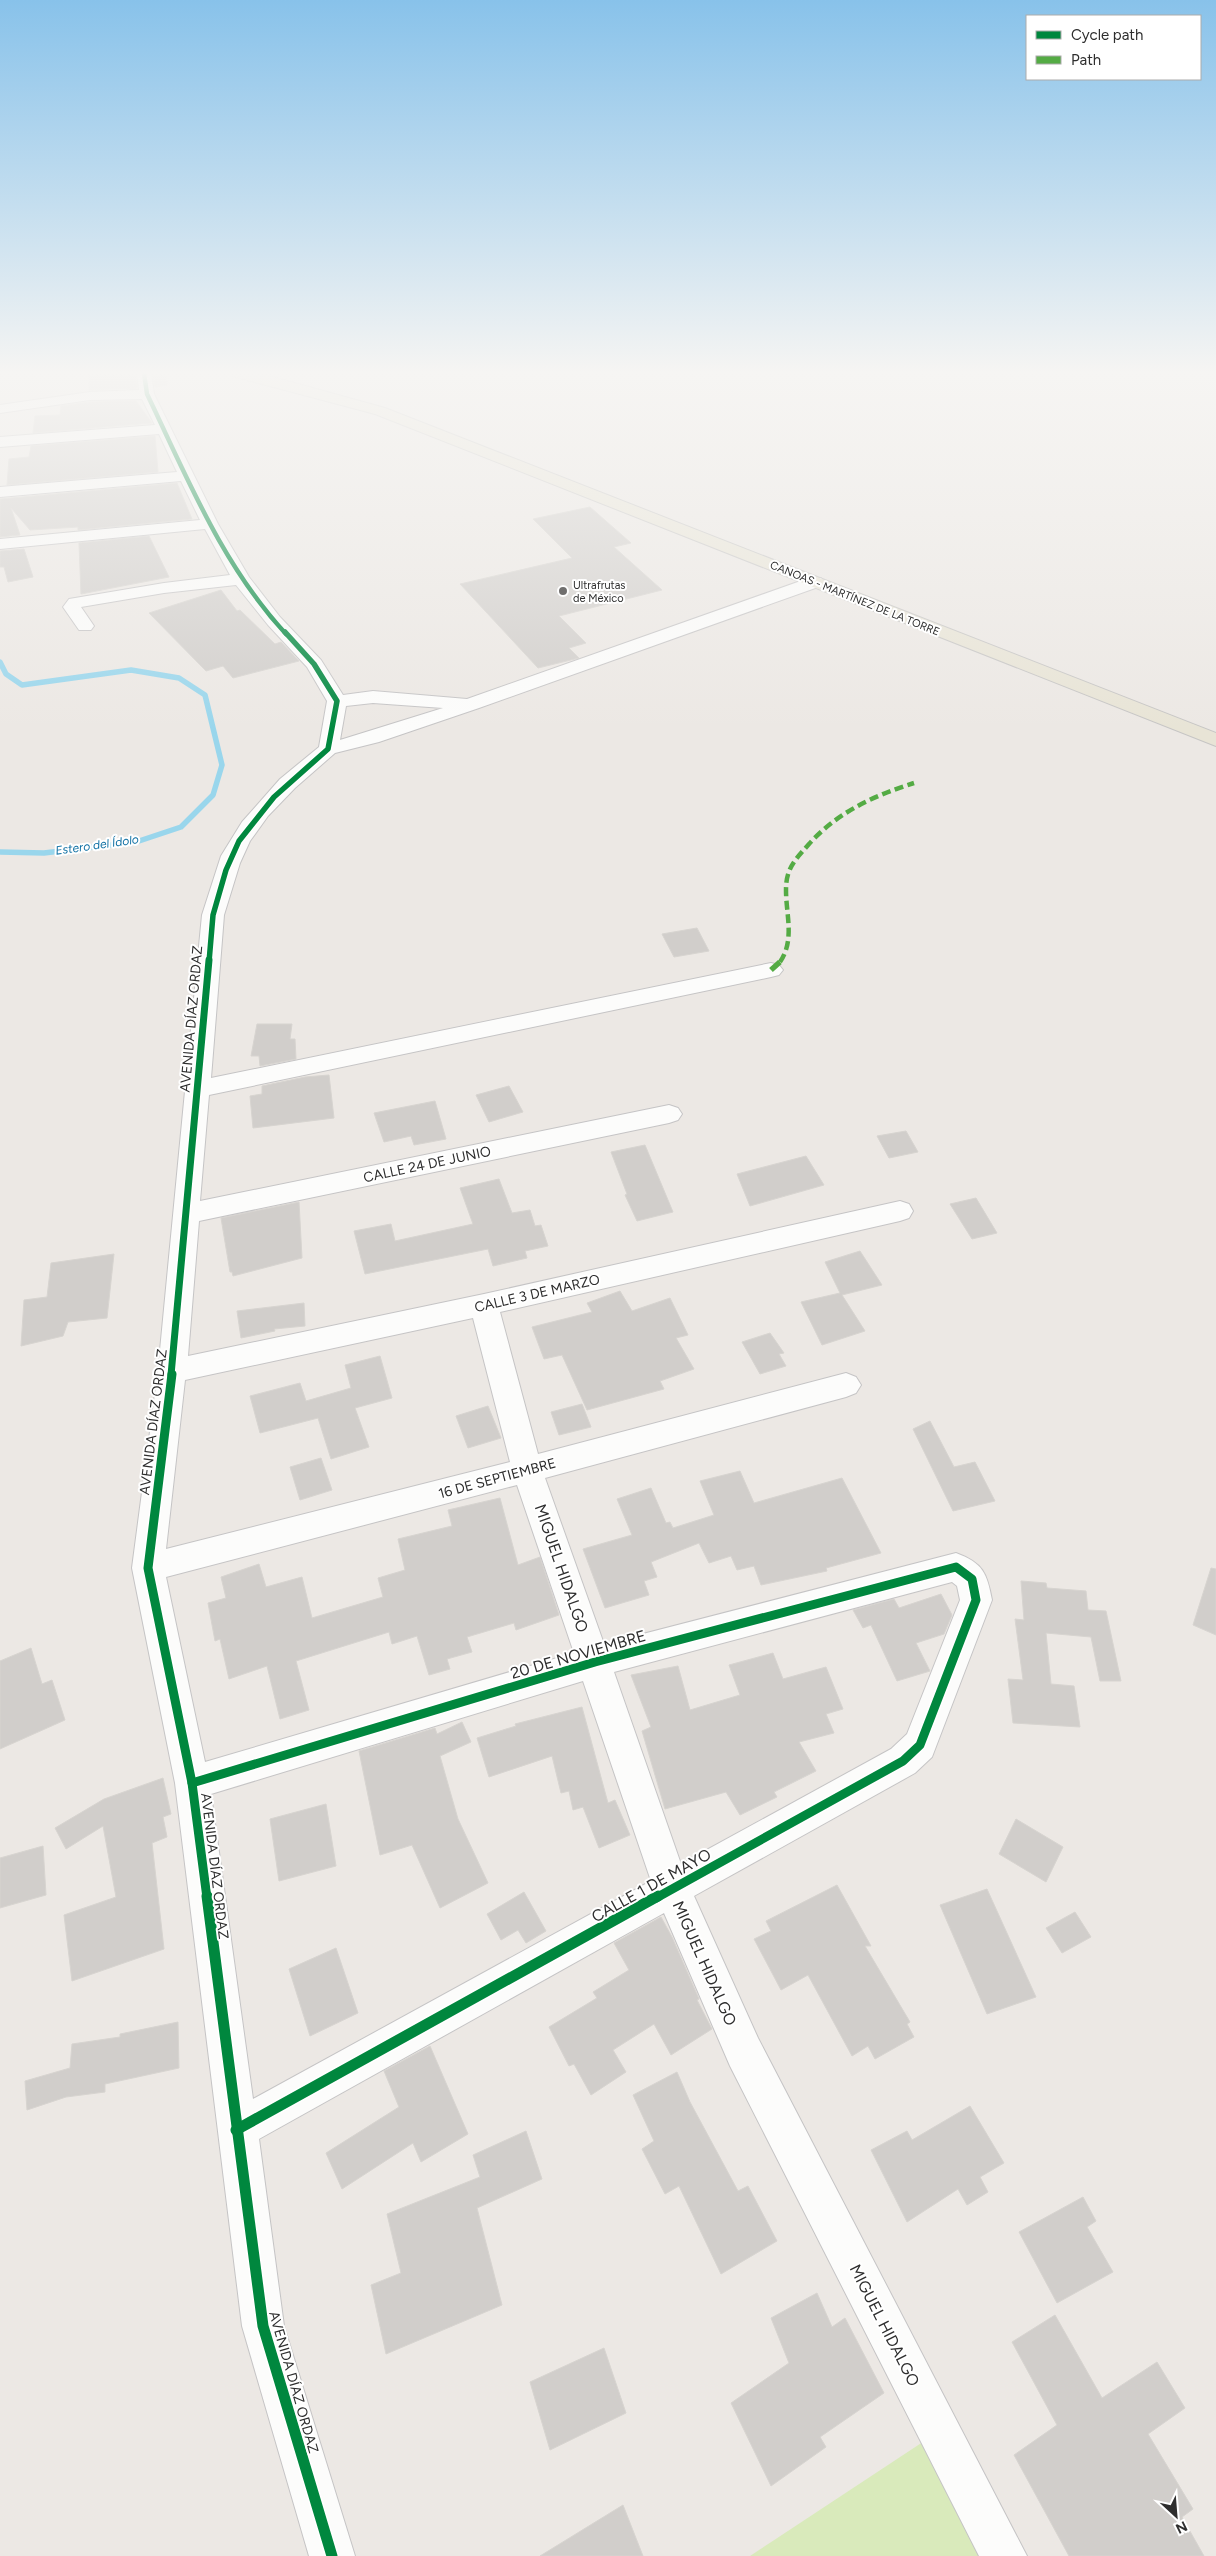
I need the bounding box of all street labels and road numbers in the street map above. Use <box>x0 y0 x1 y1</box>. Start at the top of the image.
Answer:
street label: CANOAS - MARTÍNEZ DE LA TORRE <box>768 558 941 639</box>
street label: AVENIDA DÍAZ ORDAZ <box>177 945 206 1093</box>
street label: CALLE 24 DE JUNIO <box>362 1143 492 1186</box>
street label: CALLE 3 DE MARZO <box>473 1271 602 1316</box>
street label: AVENIDA DÍAZ ORDAZ <box>136 1348 171 1496</box>
street label: 16 DE SEPTIEMBRE <box>437 1455 558 1502</box>
street label: MIGUEL HIDALGO <box>531 1502 592 1635</box>
street label: 20 DE NOVIEMBRE <box>508 1626 648 1683</box>
street label: AVENIDA DÍAZ ORDAZ <box>197 1792 232 1940</box>
street label: CALLE 1 DE MAYO <box>588 1845 714 1926</box>
street label: MIGUEL HIDALGO <box>669 1898 741 2028</box>
street label: MIGUEL HIDALGO <box>846 2261 923 2389</box>
street label: AVENIDA DÍAZ ORDAZ <box>265 2309 322 2455</box>

